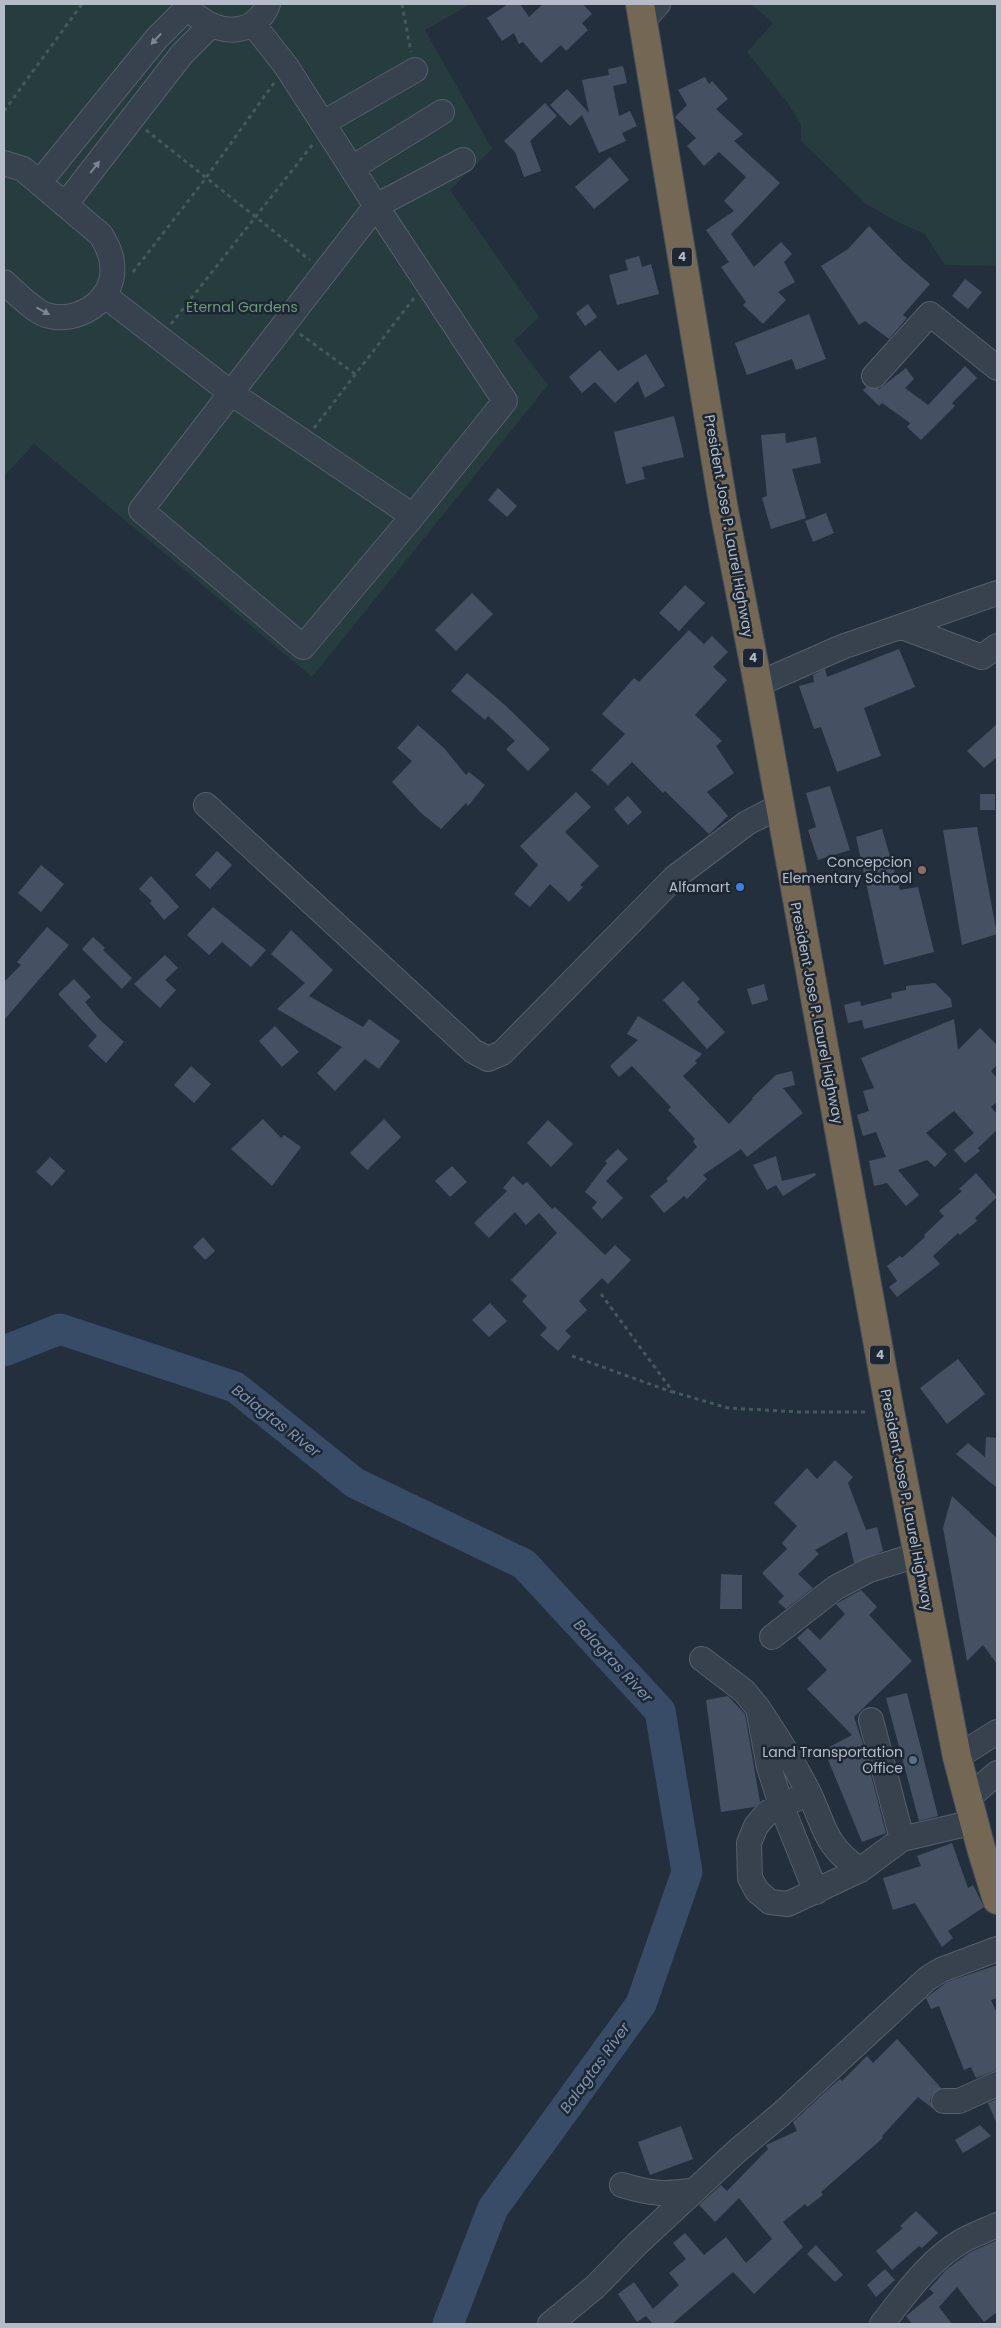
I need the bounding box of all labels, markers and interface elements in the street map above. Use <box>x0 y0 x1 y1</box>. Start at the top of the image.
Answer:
one-way arrow <box>150 33 162 45</box>
one-way arrow <box>90 160 100 174</box>
road number: 4 <box>672 248 692 266</box>
park label: Eternal Gardens <box>186 297 298 317</box>
one-way arrow <box>36 307 49 316</box>
street label: President Jose P. Laurel Highway <box>700 413 758 639</box>
road number: 4 <box>743 648 763 668</box>
place label: Concepcion Elementary School <box>782 852 912 888</box>
marker: Concepcion Elementary School <box>916 864 928 876</box>
place label: Alfamart <box>669 877 730 897</box>
marker: Alfamart <box>734 881 746 893</box>
street label: President Jose P. Laurel Highway <box>786 900 848 1126</box>
road number: 4 <box>870 1346 890 1364</box>
water label: Balagtas River <box>228 1379 325 1462</box>
street label: President Jose P. Laurel Highway <box>876 1387 938 1613</box>
water label: Balagtas River <box>569 1614 658 1707</box>
place label: Land Transportation Office <box>762 1742 903 1778</box>
marker: Land Transportation Office <box>907 1754 919 1766</box>
water label: Balagtas River <box>555 2018 635 2117</box>

